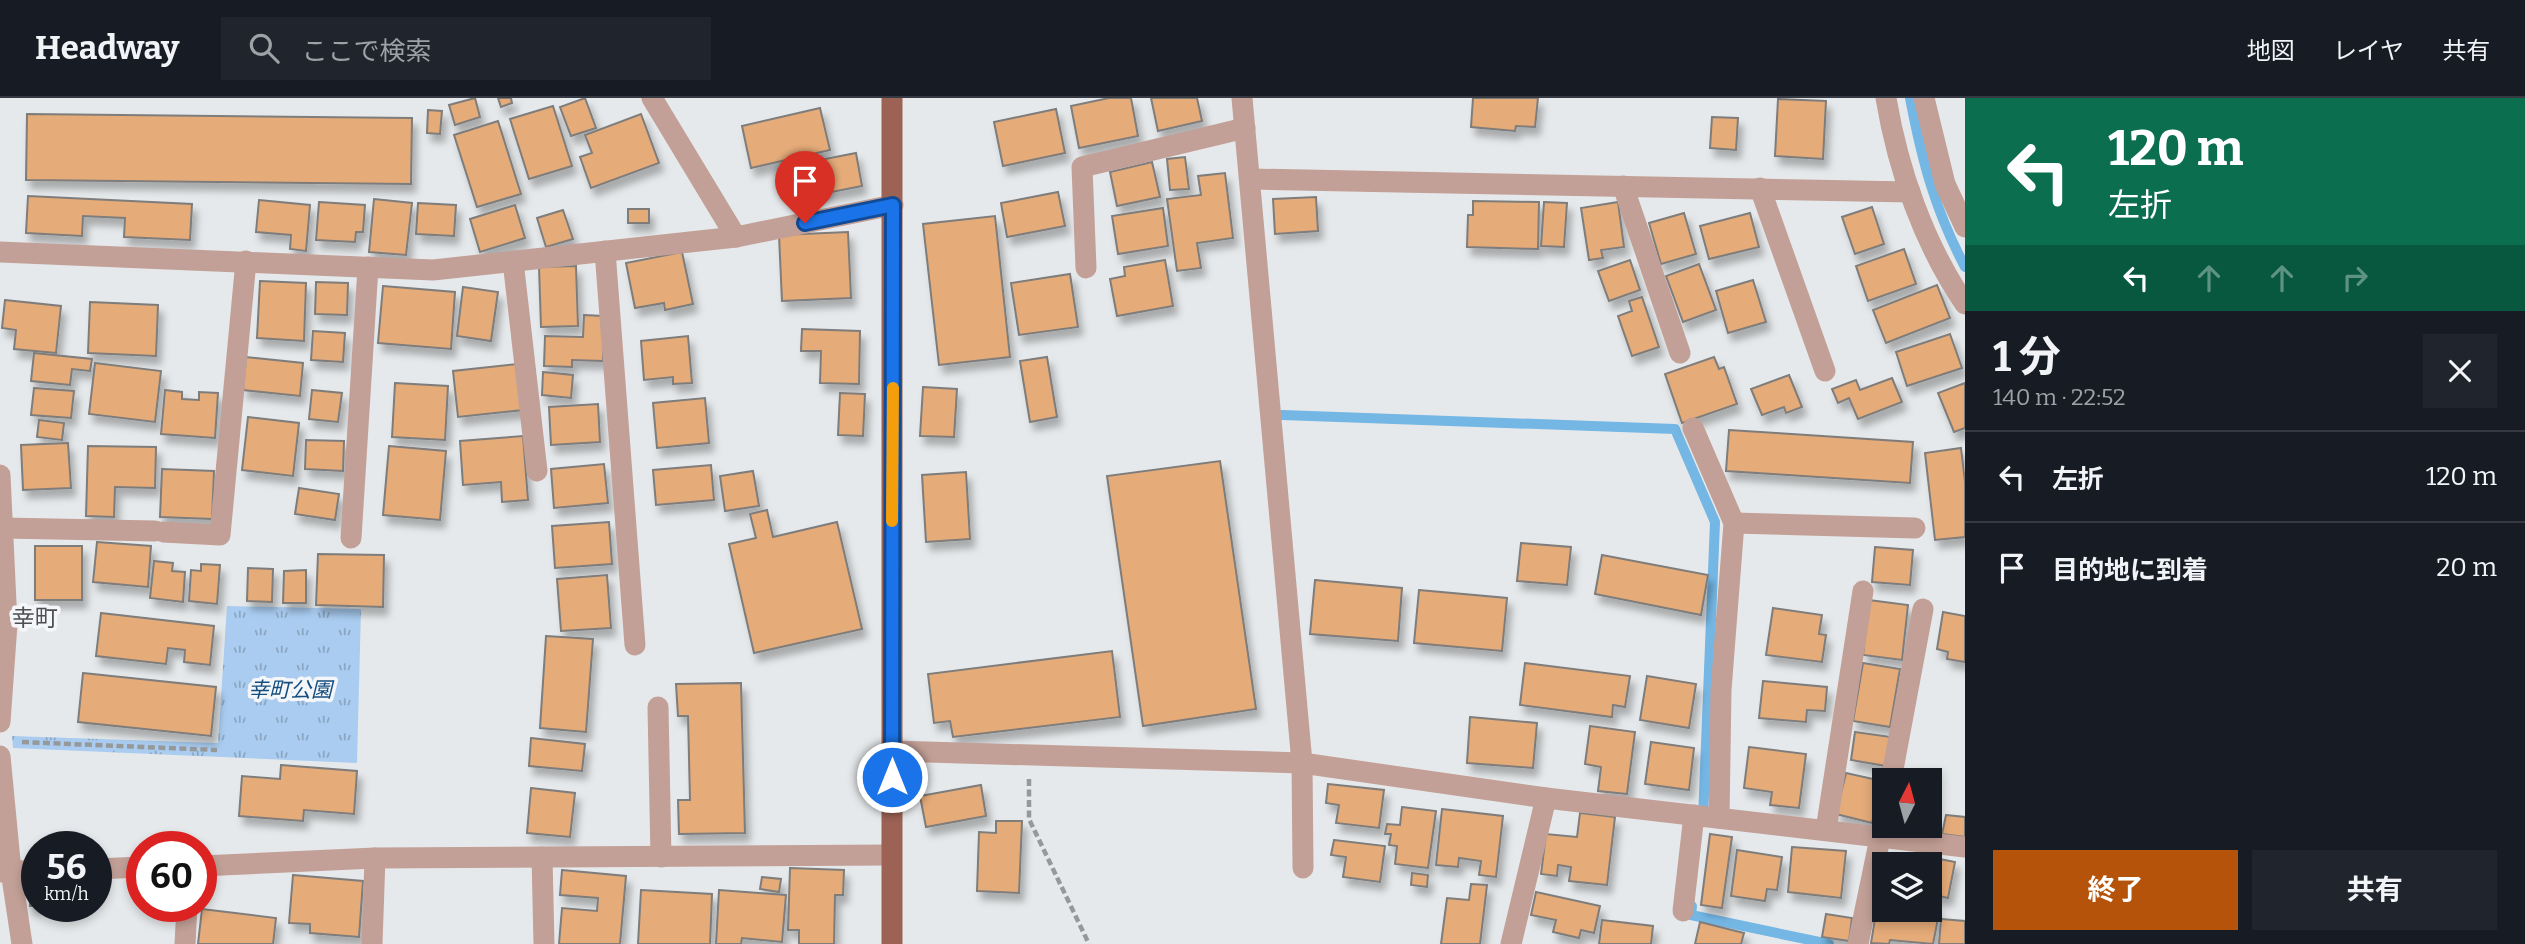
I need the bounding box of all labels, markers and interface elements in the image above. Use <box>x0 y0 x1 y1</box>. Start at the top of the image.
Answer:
search box <box>221 17 711 80</box>
text: Headway <box>35 28 179 68</box>
icon: search <box>245 29 283 67</box>
text: ここで検索 <box>301 36 431 67</box>
text: 地図 <box>2247 37 2295 65</box>
text: レイヤ <box>2333 37 2404 65</box>
text: 共有 <box>2442 37 2490 65</box>
text: 120 m <box>2108 119 2243 178</box>
icon: left <box>1993 126 2084 217</box>
pin <box>775 151 835 223</box>
icon: arrive <box>786 162 824 200</box>
text: 左折 <box>2108 186 2172 224</box>
icon: left <box>2117 259 2155 297</box>
icon: ahead <box>2190 259 2228 297</box>
icon: ahead <box>2263 259 2301 297</box>
icon: right <box>2336 259 2374 297</box>
text: 1 分 <box>1993 332 2061 382</box>
button: close <box>2423 334 2497 408</box>
text: 140 m · 22:52 <box>1993 383 2125 411</box>
icon: left <box>1993 458 2031 496</box>
text: 120 m <box>2426 461 2497 492</box>
text: 左折 <box>2052 464 2104 495</box>
icon: arrive <box>1993 549 2031 587</box>
text: 20 m <box>2436 552 2497 583</box>
text: 目的地に到着 <box>2052 555 2208 586</box>
district label: 幸町 <box>12 604 58 632</box>
park label: 幸町公園 <box>248 677 335 703</box>
position arrow <box>855 740 929 814</box>
north arrow <box>1872 768 1942 838</box>
map controls <box>1872 768 1942 922</box>
speed limit sign: 60 <box>126 831 217 922</box>
text: 56 <box>47 846 86 888</box>
button: 終了 <box>1993 850 2238 930</box>
button: 共有 <box>2252 850 2497 930</box>
button: layers <box>1872 852 1942 922</box>
text: km/h <box>44 883 89 905</box>

